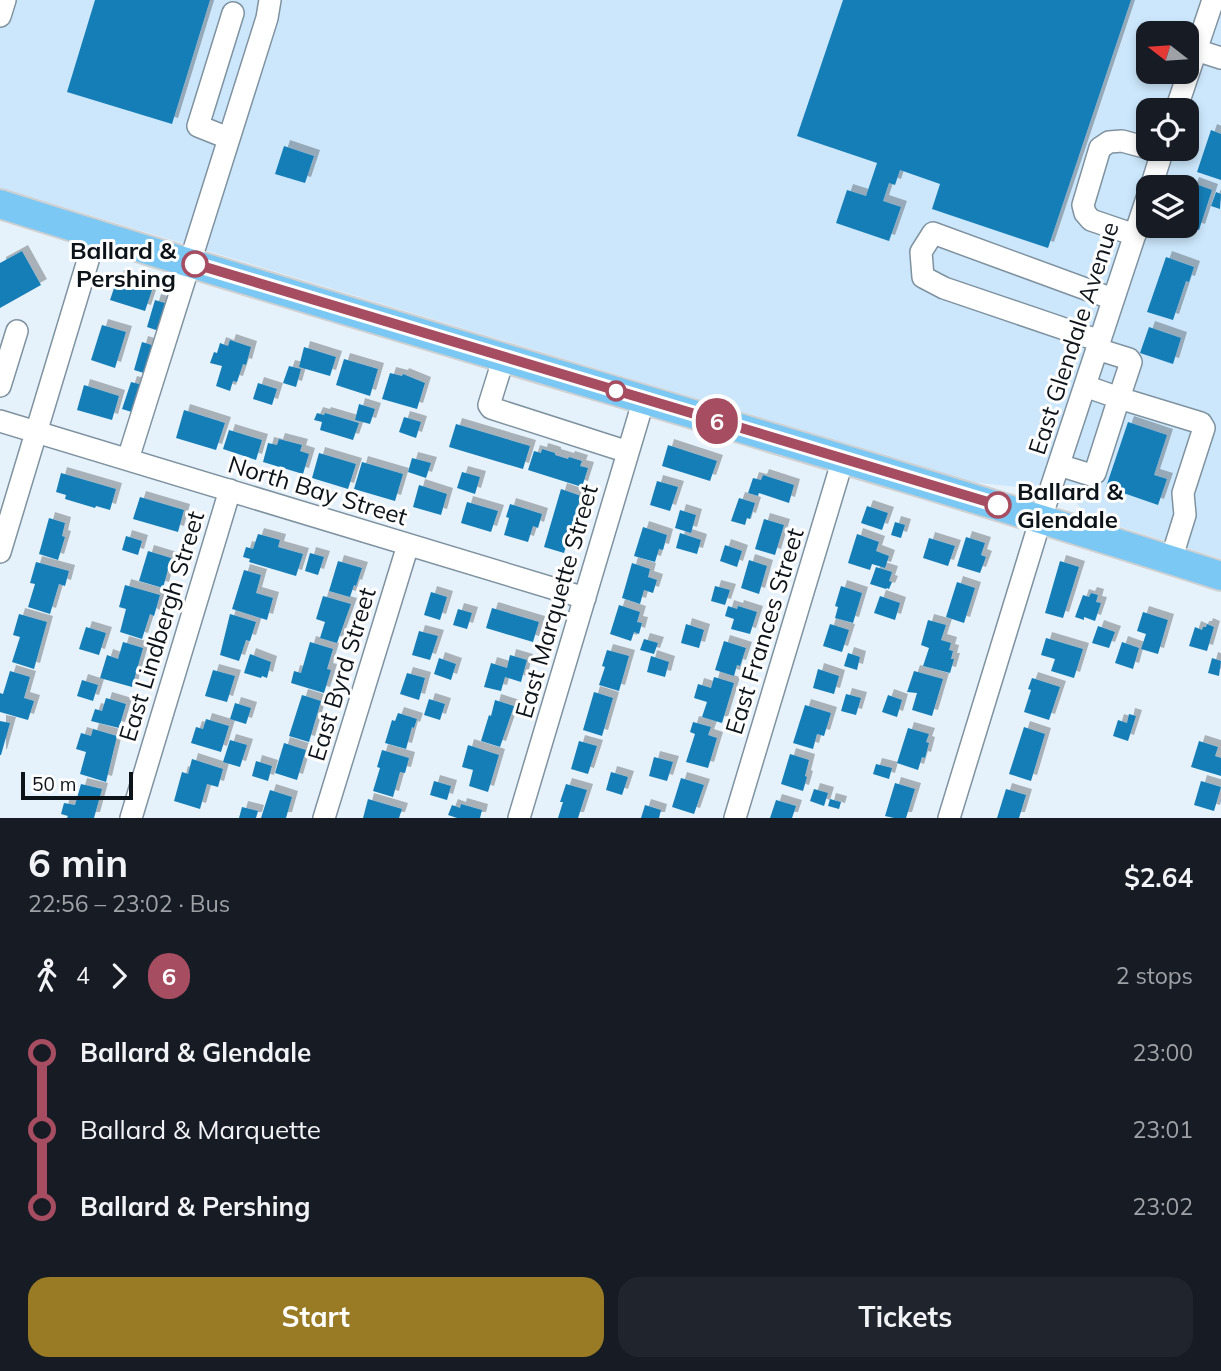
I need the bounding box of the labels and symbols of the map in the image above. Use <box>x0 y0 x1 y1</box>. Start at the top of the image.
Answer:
north arrow <box>1136 21 1199 84</box>
street label: East Glendale Avenue <box>1021 218 1125 458</box>
place label: Ballard & Pershing <box>70 235 176 293</box>
marker: Ballard & Pershing <box>182 251 208 277</box>
unlabelled marker <box>606 381 626 401</box>
line badge: 6 <box>694 398 740 444</box>
street label: North Bay Street <box>225 449 411 531</box>
place label: Ballard & Glendale <box>1017 476 1124 534</box>
street label: East Marquette Street <box>508 481 604 721</box>
marker: Ballard & Glendale <box>985 492 1011 518</box>
street label: East Lindbergh Street <box>112 507 210 745</box>
street label: East Frances Street <box>718 524 810 738</box>
street label: East Byrd Street <box>300 584 382 764</box>
scale bar <box>21 769 133 801</box>

